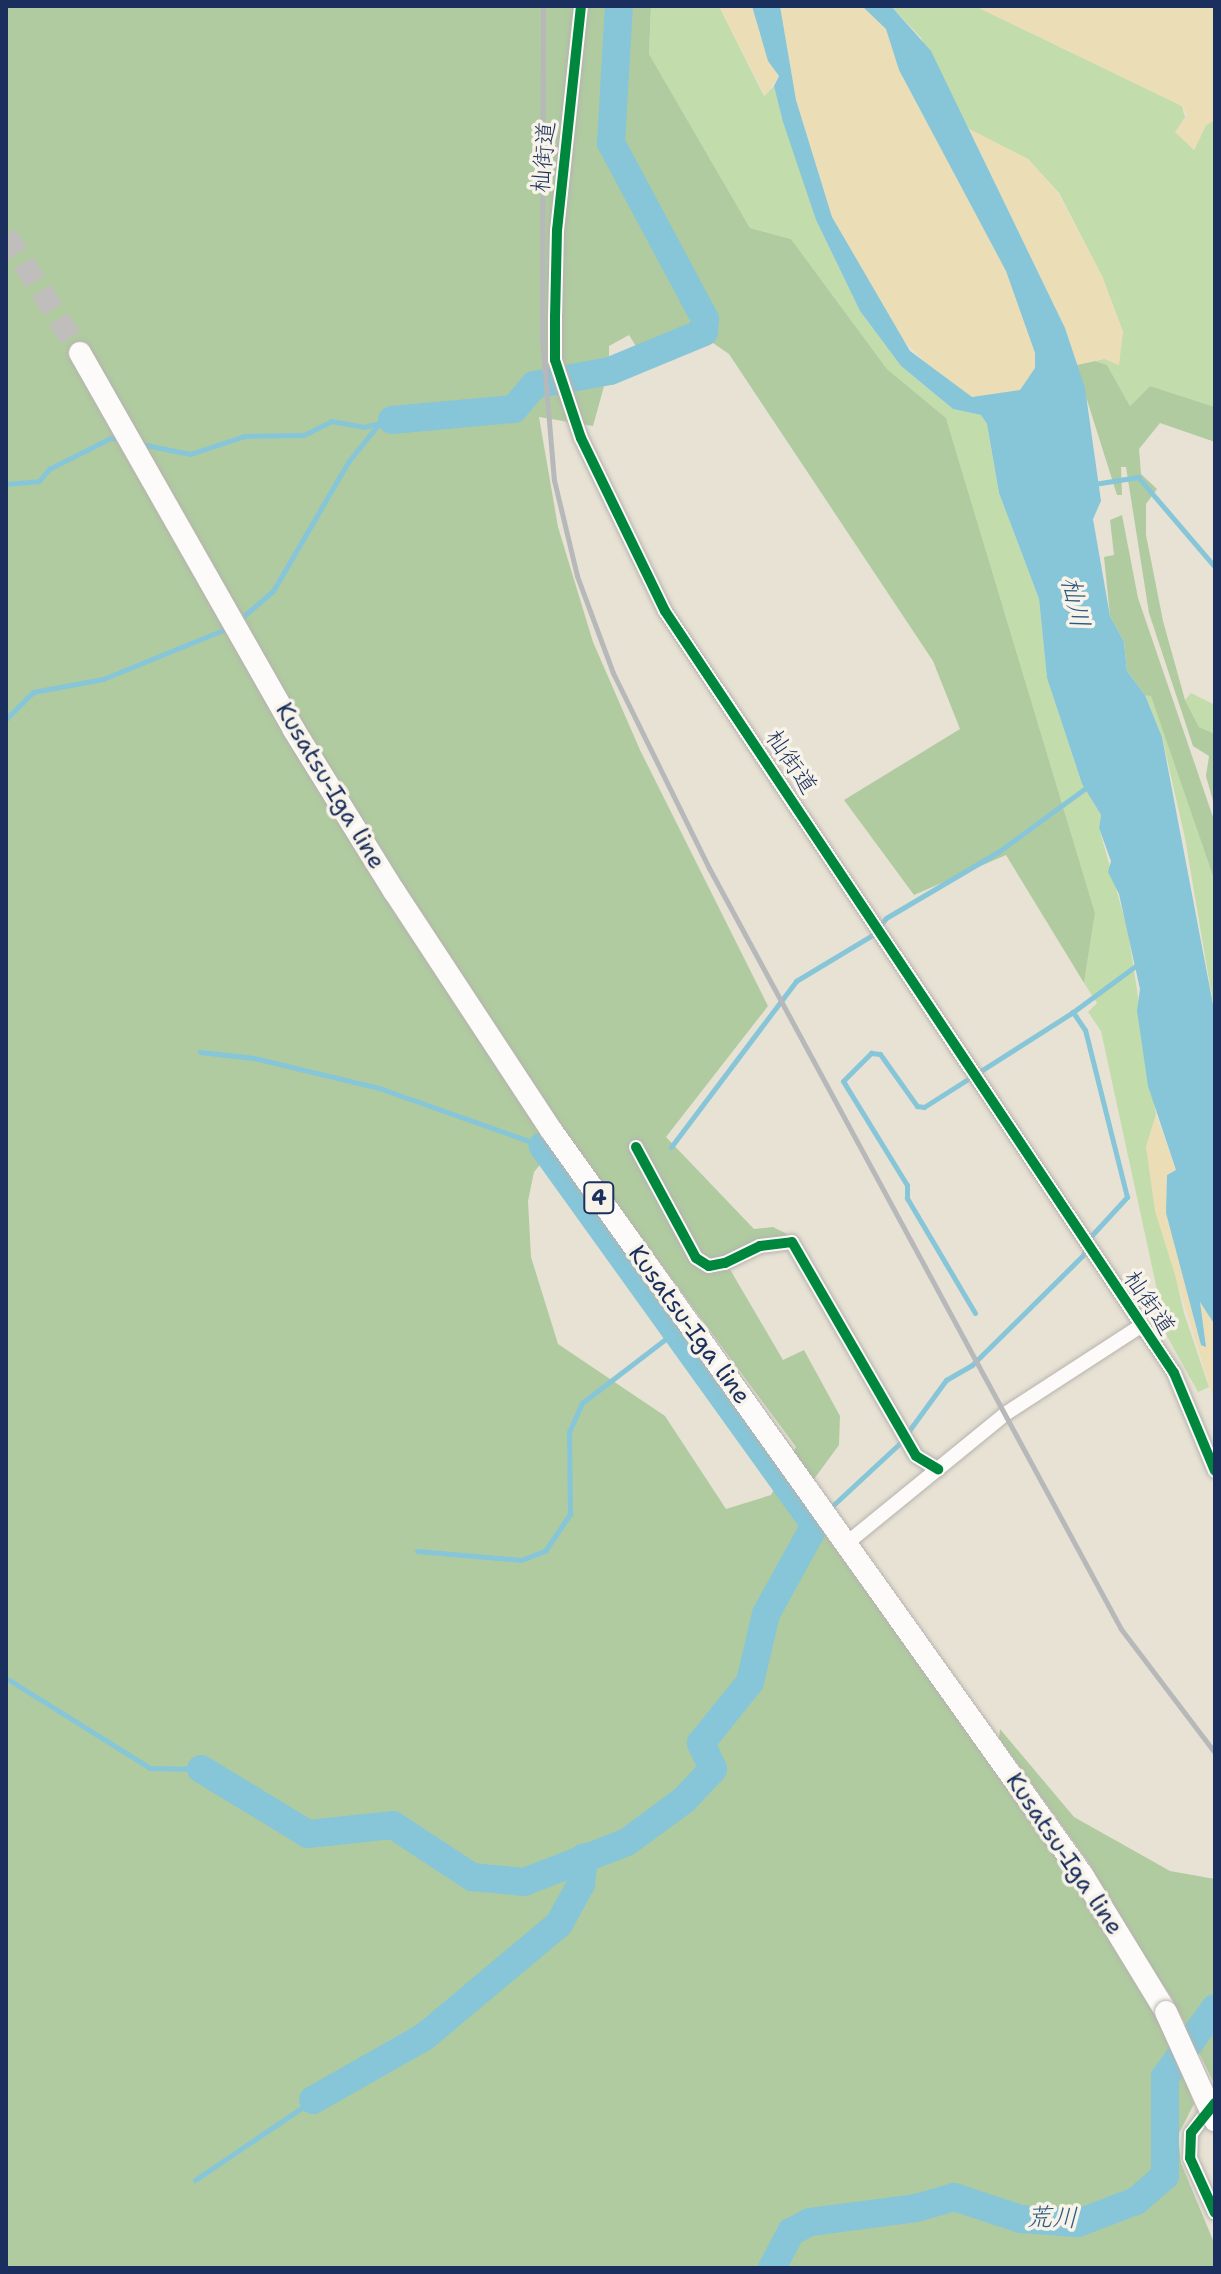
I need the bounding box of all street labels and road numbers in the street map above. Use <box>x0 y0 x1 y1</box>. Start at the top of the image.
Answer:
street label: 杣街道 <box>527 120 561 194</box>
street label: Kusatsu-Iga line <box>269 698 391 874</box>
street label: 杣街道 <box>759 724 823 800</box>
road number: 4 <box>583 1180 615 1216</box>
street label: Kusatsu-Iga line <box>622 1240 756 1410</box>
street label: 杣街道 <box>1117 1265 1181 1341</box>
street label: Kusatsu-Iga line <box>999 1768 1129 1940</box>

